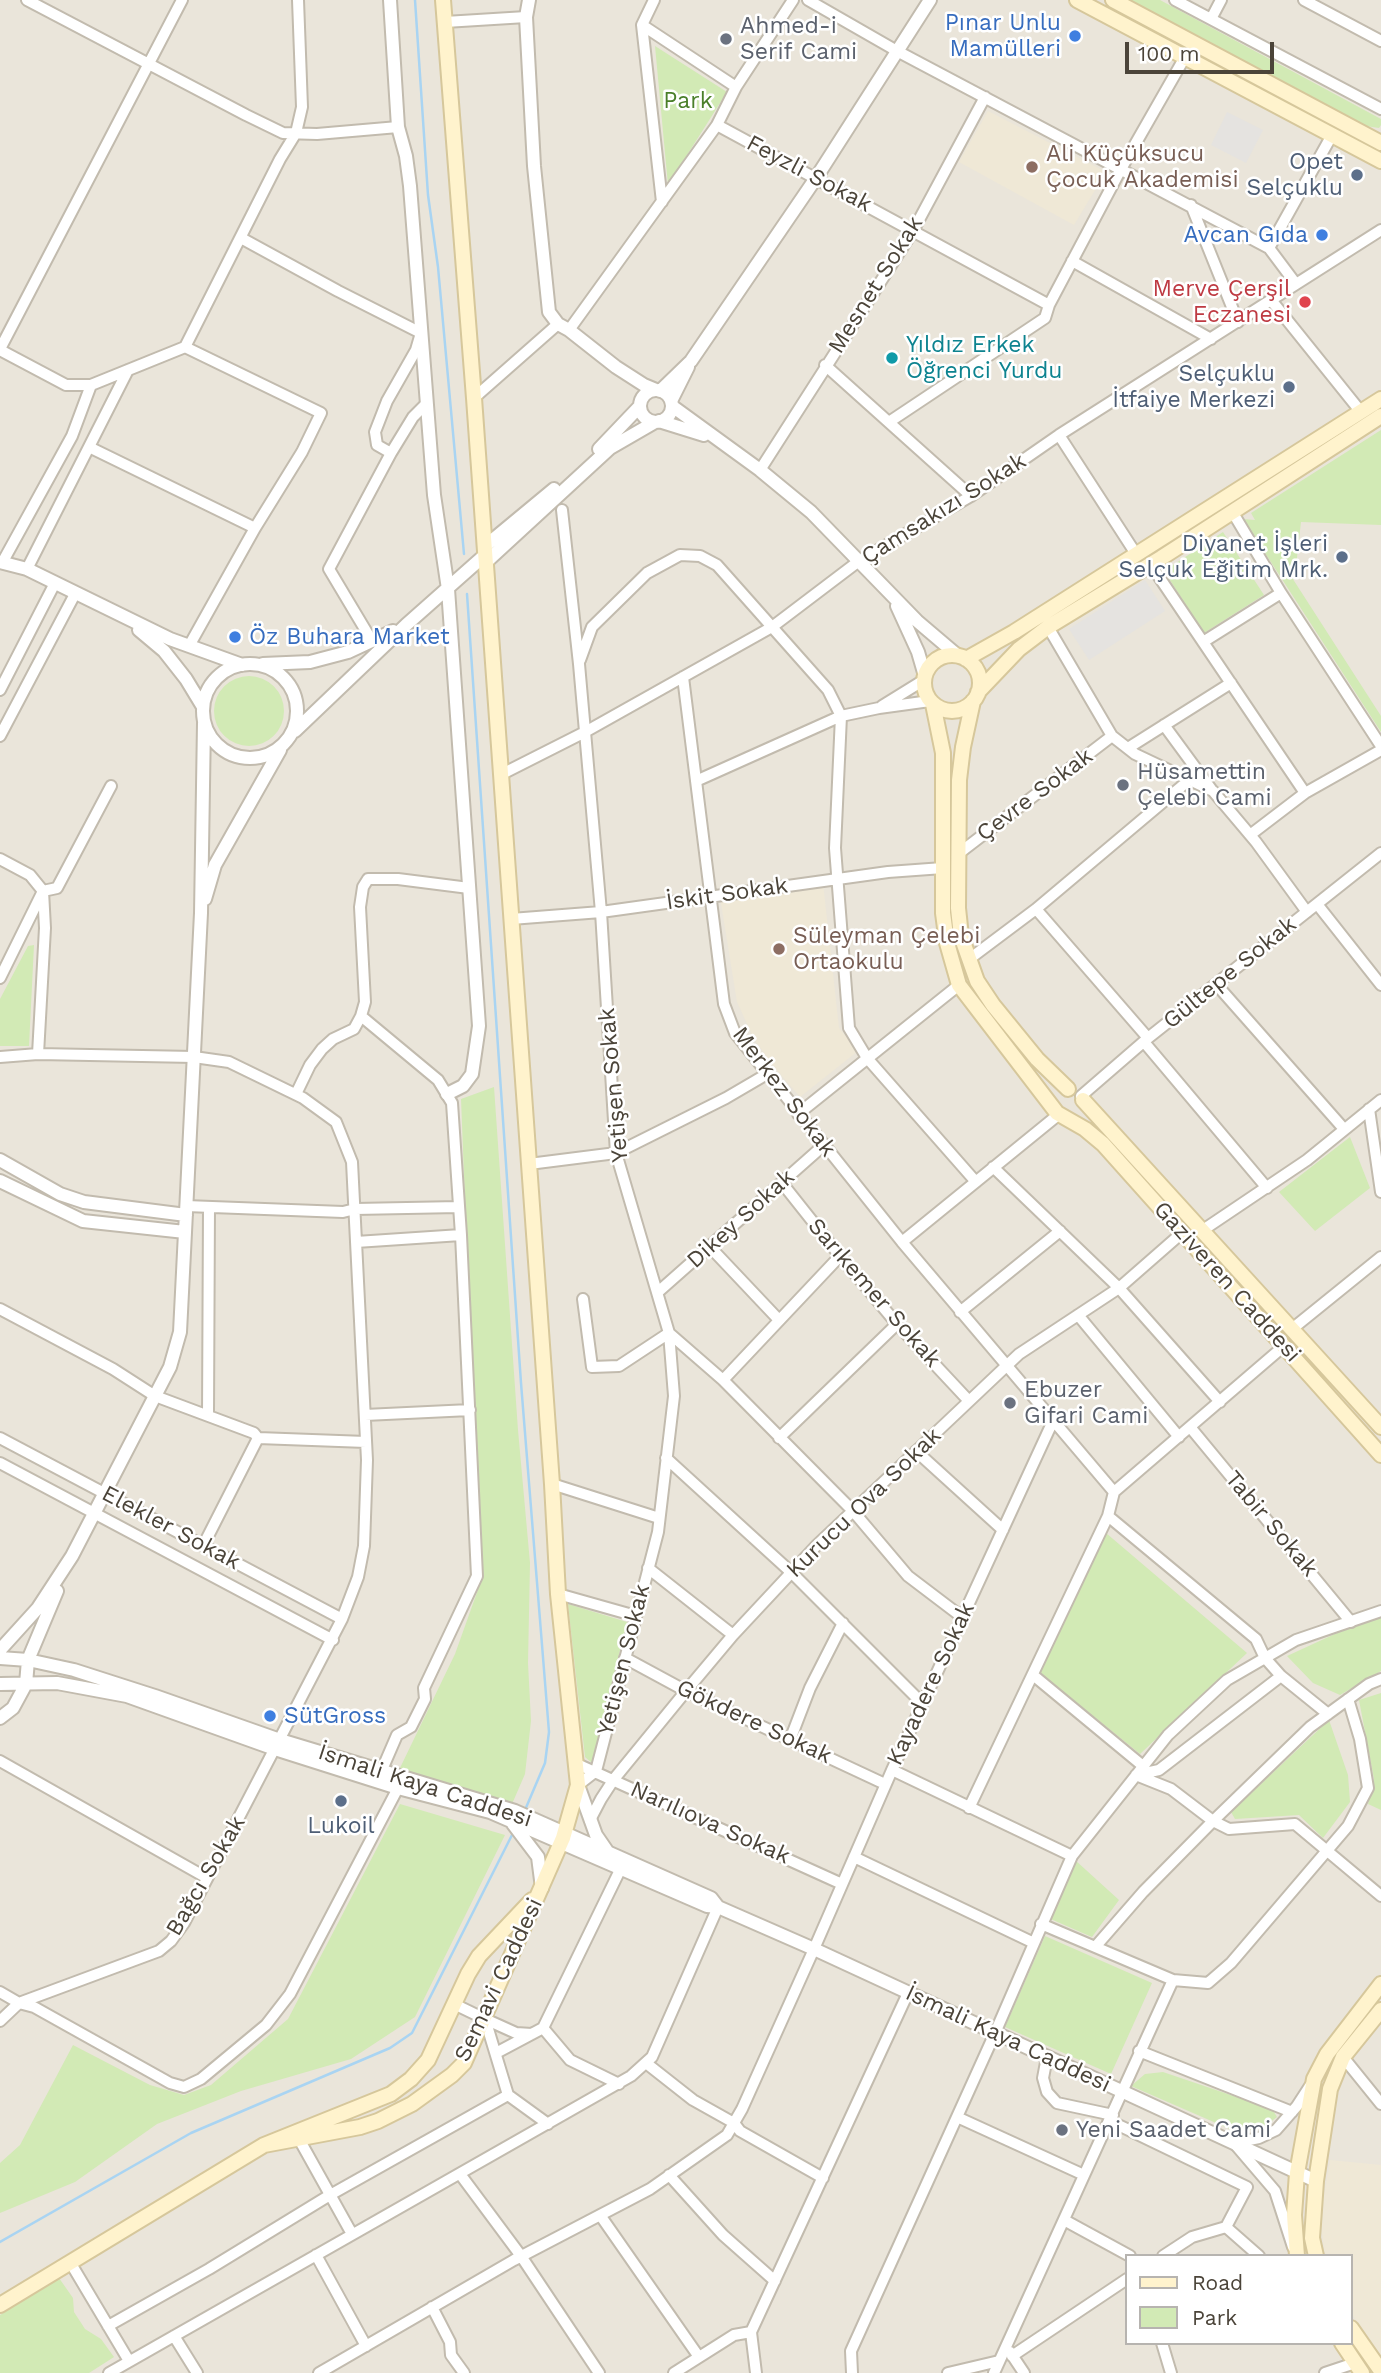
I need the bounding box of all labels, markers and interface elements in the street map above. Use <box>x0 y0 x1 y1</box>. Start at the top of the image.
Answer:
place label: Pınar Unlu Mamülleri <box>945 9 1061 63</box>
place label: Ahmed-i Serif Cami <box>740 12 857 66</box>
marker: Pınar Unlu Mamülleri <box>1067 28 1083 44</box>
scale bar <box>1129 28 1278 72</box>
marker: Ahmed-i Serif Cami <box>718 31 734 47</box>
text: 100 m <box>1138 41 1200 66</box>
park label: Park <box>663 87 713 115</box>
street label: Feyzli Sokak <box>742 129 876 219</box>
place label: Ali Küçüksucu Çocuk Akademisi <box>1046 140 1239 194</box>
place label: Opet Selçuklu <box>1247 148 1343 202</box>
marker: Ali Küçüksucu Çocuk Akademisi <box>1024 159 1040 175</box>
marker: Opet Selçuklu <box>1349 167 1365 183</box>
street label: Mesnet Sokak <box>823 211 929 359</box>
place label: Avcan Gıda <box>1183 221 1308 249</box>
marker: Avcan Gıda <box>1314 227 1330 243</box>
place label: Merve Çerşil Eczanesi <box>1153 275 1291 329</box>
marker: Merve Çerşil Eczanesi <box>1297 294 1313 310</box>
place label: Yıldız Erkek Öğrenci Yurdu <box>906 331 1063 385</box>
marker: Yıldız Erkek Öğrenci Yurdu <box>884 350 900 366</box>
place label: Selçuklu İtfaiye Merkezi <box>1112 360 1275 414</box>
marker: Selçuklu İtfaiye Merkezi <box>1281 379 1297 395</box>
street label: Çamsakızı Sokak <box>857 447 1031 571</box>
place label: Diyanet İşleri Selçuk Eğitim Mrk. <box>1118 530 1328 584</box>
marker: Diyanet İşleri Selçuk Eğitim Mrk. <box>1334 549 1350 565</box>
place label: Öz Buhara Market <box>249 623 450 651</box>
marker: Öz Buhara Market <box>227 629 243 645</box>
street label: Çevre Sokak <box>971 742 1099 848</box>
place label: Hüsamettin Çelebi Cami <box>1137 758 1272 812</box>
marker: Hüsamettin Çelebi Cami <box>1115 777 1131 793</box>
street label: İskit Sokak <box>664 872 790 916</box>
street label: Gültepe Sokak <box>1158 911 1302 1035</box>
place label: Süleyman Çelebi Ortaokulu <box>793 922 980 976</box>
marker: Süleyman Çelebi Ortaokulu <box>771 941 787 957</box>
street label: Yetişen Sokak <box>593 1007 635 1163</box>
street label: Merkez Sokak <box>726 1022 842 1162</box>
street label: Dikey Sokak <box>682 1164 800 1274</box>
street label: Gaziveren Caddesi <box>1148 1196 1306 1368</box>
street label: Sarıkemer Sokak <box>802 1213 946 1373</box>
place label: Ebuzer Gifari Cami <box>1024 1376 1148 1430</box>
marker: Ebuzer Gifari Cami <box>1002 1395 1018 1411</box>
street label: Kurucu Ova Sokak <box>781 1422 947 1584</box>
street label: Tabir Sokak <box>1219 1465 1323 1583</box>
street label: Elekler Sokak <box>97 1480 245 1576</box>
street label: Yetişen Sokak <box>592 1581 656 1739</box>
street label: Kayadere Sokak <box>881 1598 981 1770</box>
street label: Gökdere Sokak <box>672 1674 836 1770</box>
place label: SütGross <box>284 1702 386 1730</box>
marker: SütGross <box>262 1708 278 1724</box>
street label: İsmali Kaya Caddesi <box>315 1738 535 1834</box>
street label: Narılıova Sokak <box>626 1775 794 1871</box>
marker: Lukoil <box>333 1793 349 1809</box>
street label: Bağcı Sokak <box>160 1811 252 1941</box>
place label: Lukoil <box>307 1812 375 1840</box>
street label: Semavi Caddesi <box>449 1894 549 2066</box>
street label: İsmali Kaya Caddesi <box>901 1979 1115 2099</box>
place label: Yeni Saadet Cami <box>1076 2116 1271 2144</box>
marker: Yeni Saadet Cami <box>1054 2122 1070 2138</box>
legend <box>1126 2254 1353 2345</box>
text: Road <box>1192 2270 1243 2295</box>
text: Park <box>1192 2305 1237 2330</box>

